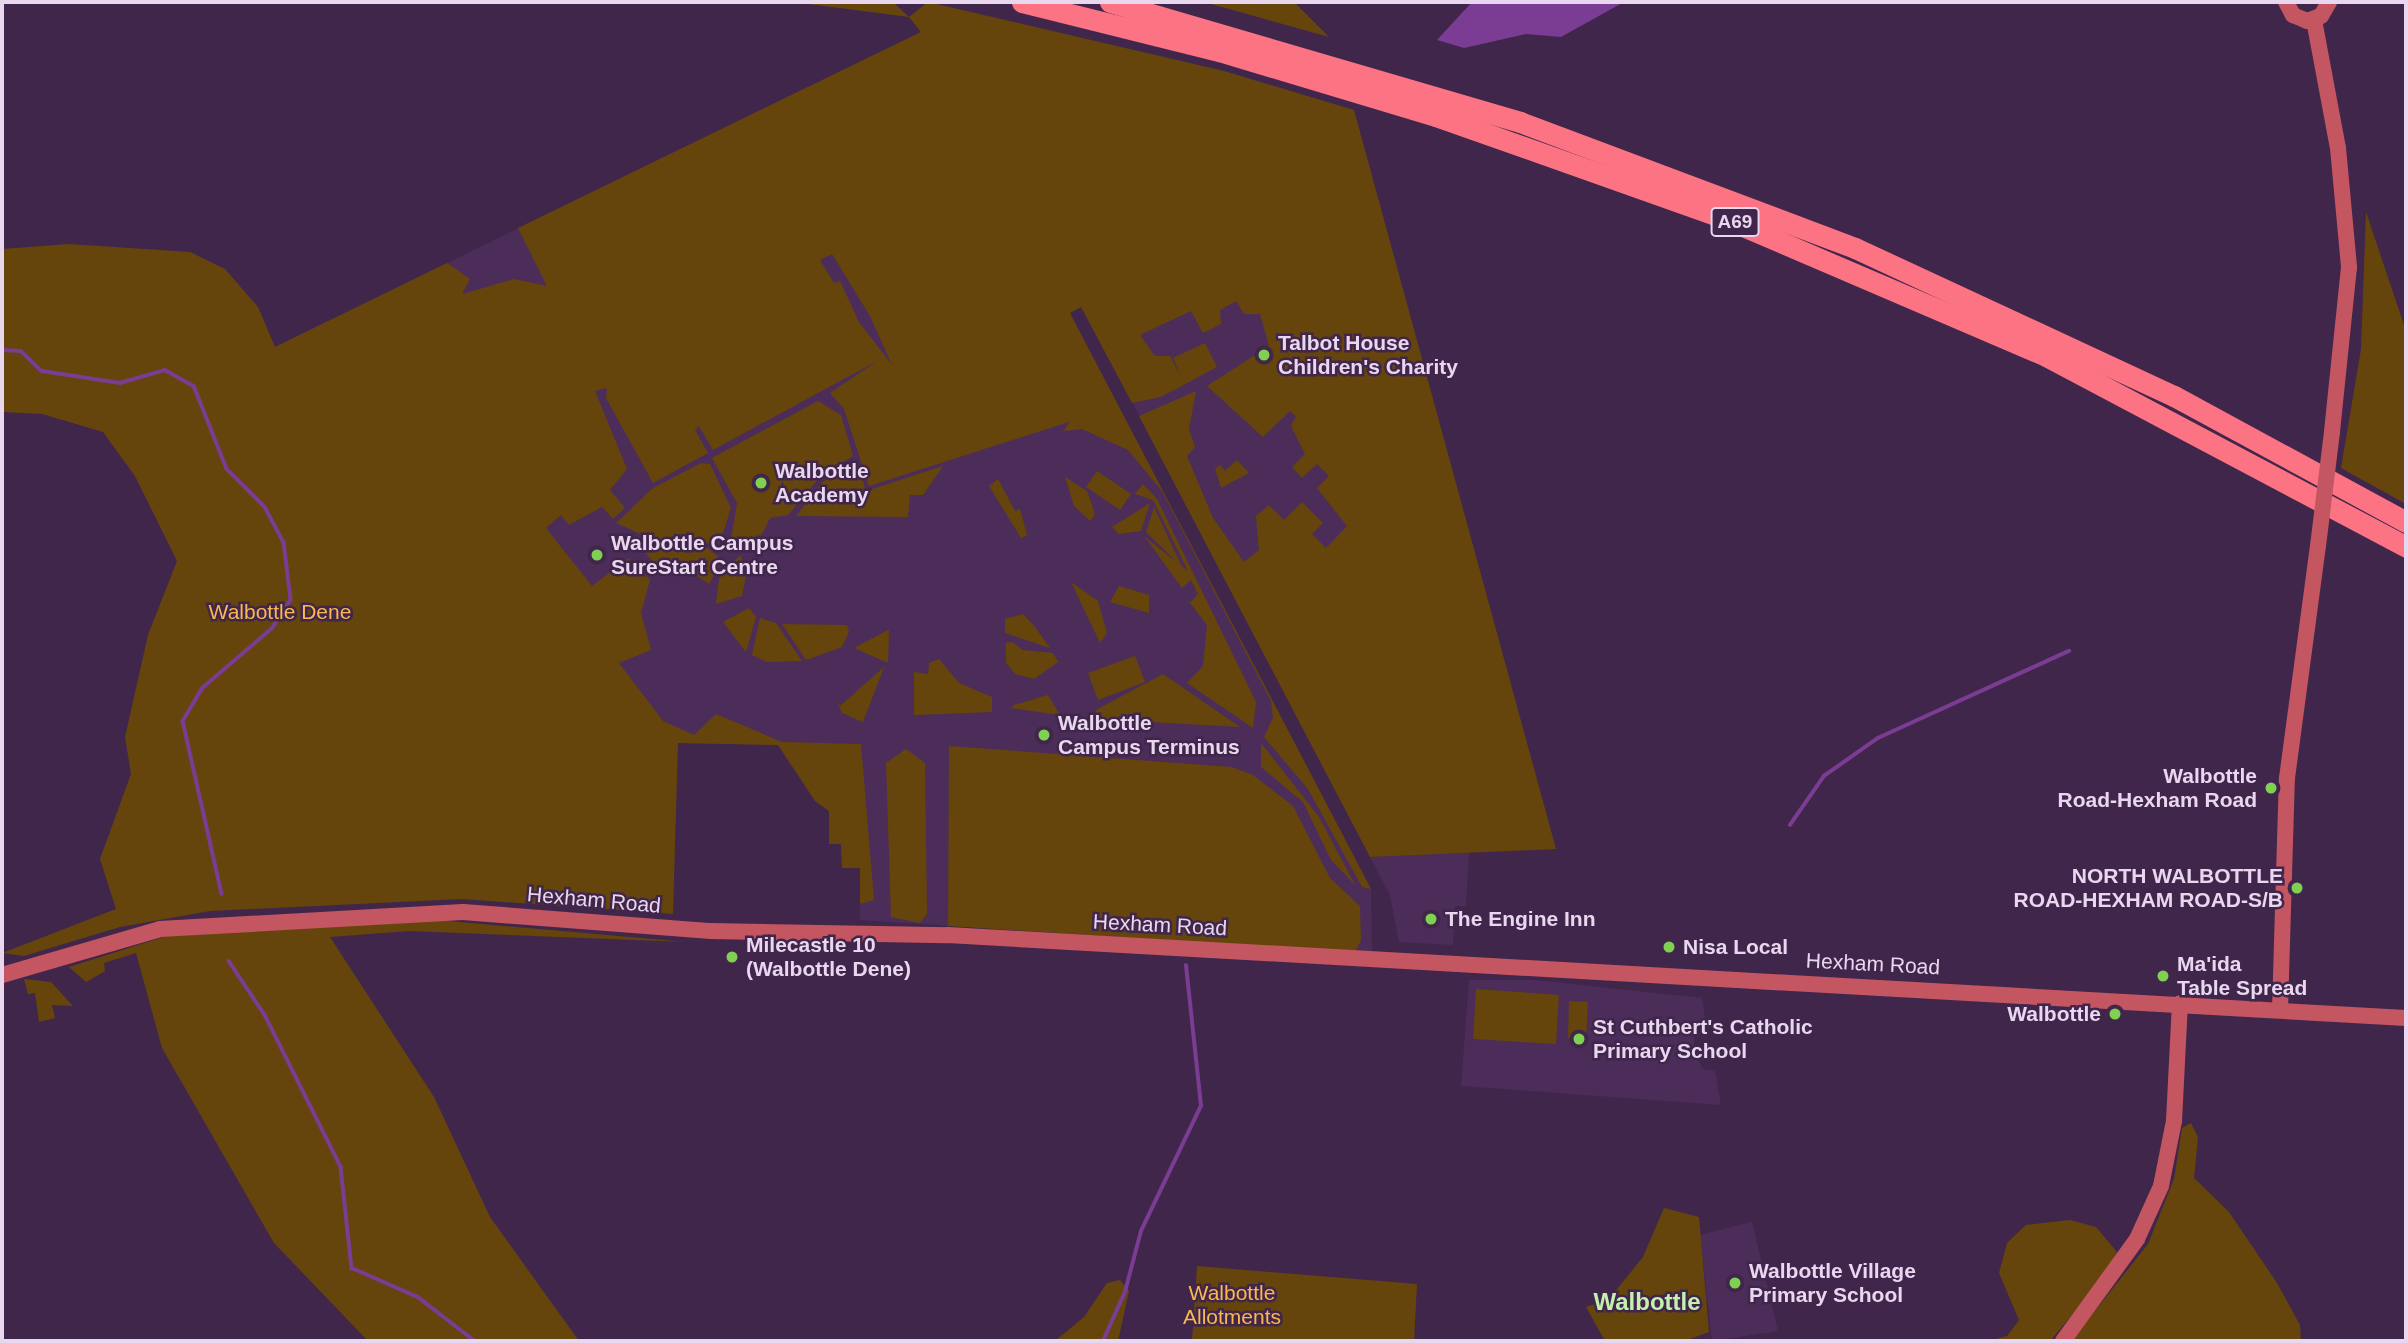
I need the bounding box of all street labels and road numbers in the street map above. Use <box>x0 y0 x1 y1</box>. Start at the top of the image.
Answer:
road number: A69 <box>1710 206 1760 238</box>
street label: Hexham Road <box>526 882 662 918</box>
street label: Hexham Road <box>1092 909 1228 941</box>
street label: Hexham Road <box>1805 948 1941 980</box>

